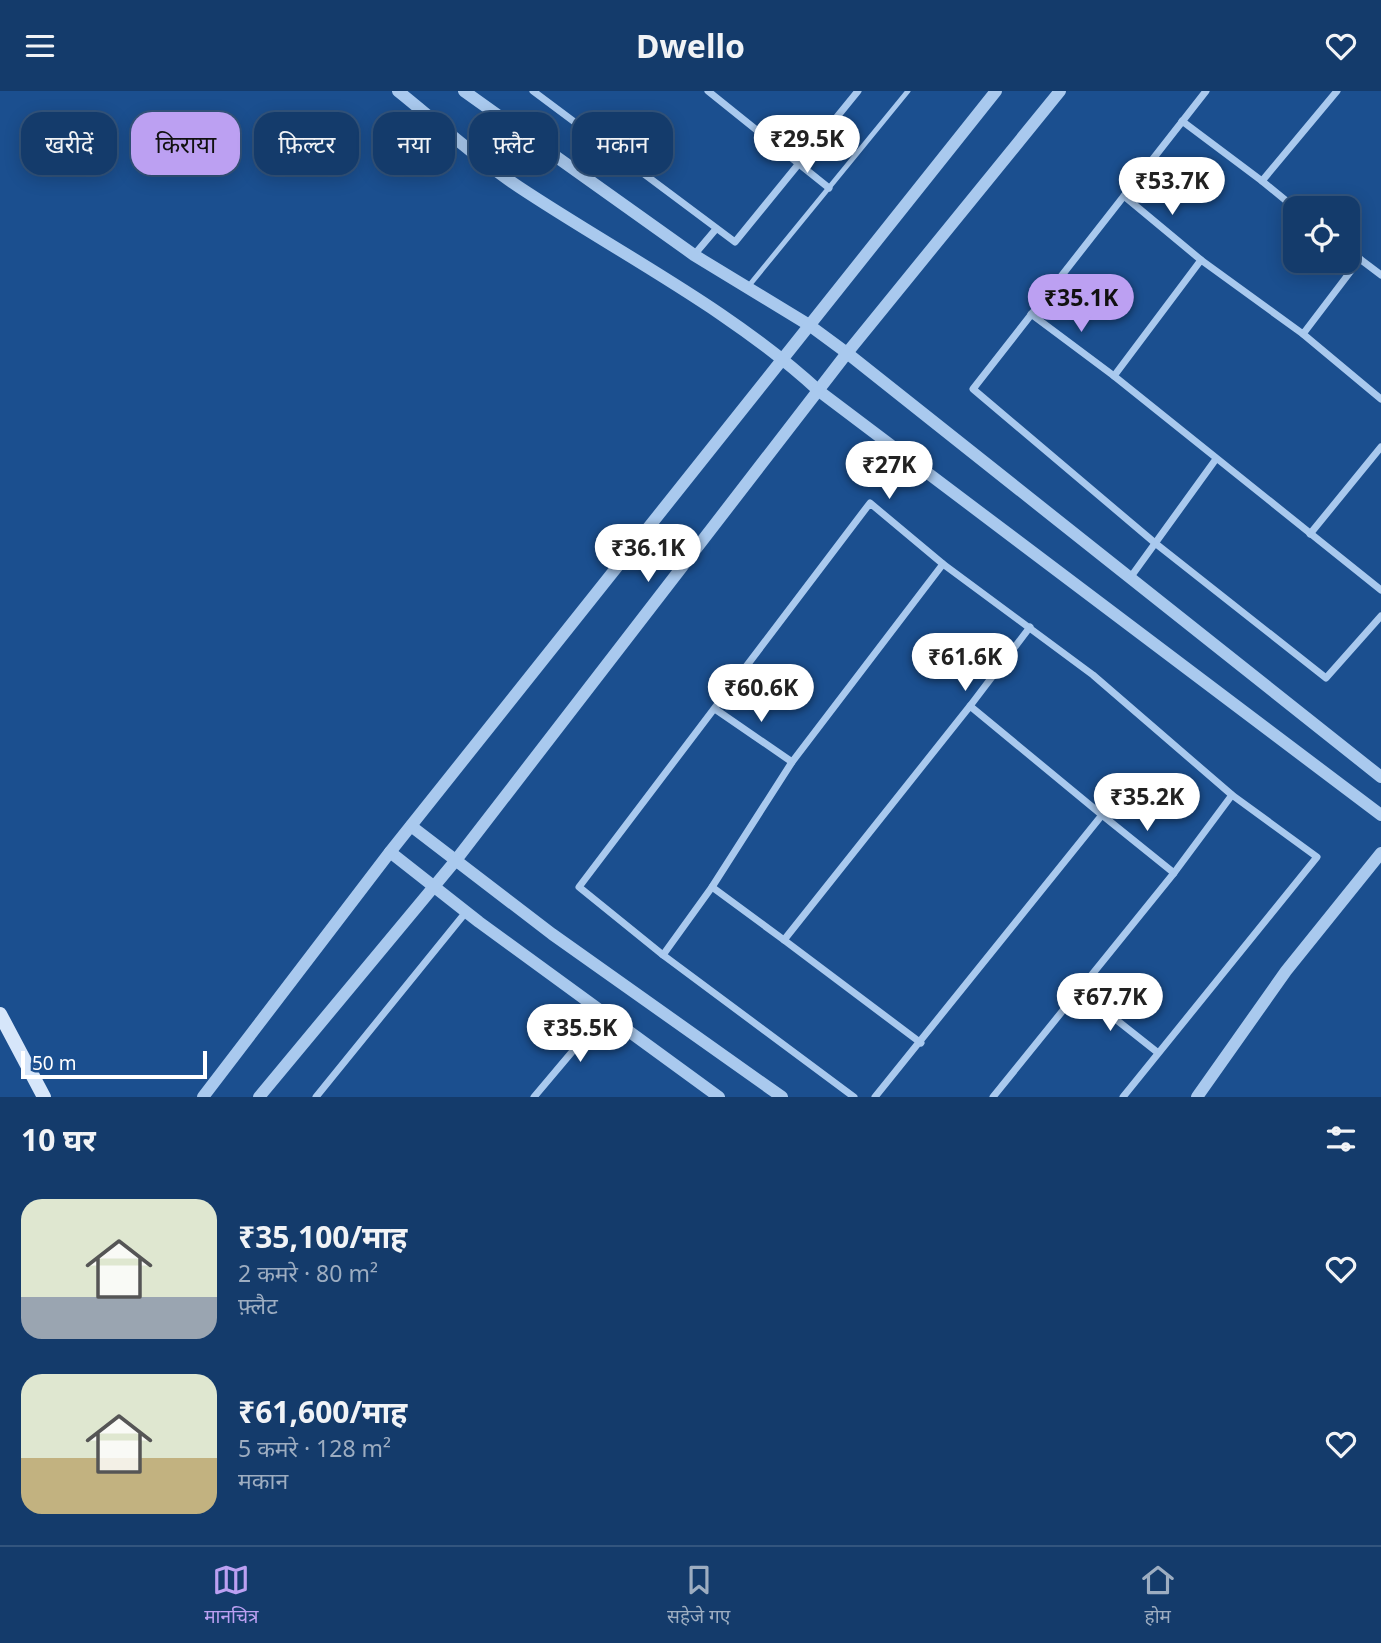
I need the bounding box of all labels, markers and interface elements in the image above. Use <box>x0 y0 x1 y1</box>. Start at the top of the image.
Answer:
text: Dwello <box>636 24 745 67</box>
icon: menu <box>21 27 59 65</box>
icon: heart <box>1322 27 1360 65</box>
chip: खरीदें <box>21 112 117 175</box>
chip: किराया <box>131 112 240 175</box>
chip: फ़िल्टर <box>254 112 359 175</box>
chip: नया <box>373 112 455 175</box>
chip: फ़्लैट <box>469 112 558 175</box>
chip: मकान <box>572 112 673 175</box>
pin: ₹29.5K <box>750 115 864 175</box>
text: ₹29.5K <box>770 122 844 154</box>
pin: ₹53.7K <box>1115 157 1229 217</box>
text: ₹53.7K <box>1135 164 1209 196</box>
map controls <box>1283 196 1360 273</box>
button: locate <box>1283 196 1360 273</box>
pin: ₹35.1K <box>1024 275 1138 334</box>
text: ₹35.1K <box>1044 281 1118 313</box>
pin: ₹27K <box>848 441 930 501</box>
text: ₹27K <box>862 448 916 480</box>
pin: ₹36.1K <box>591 525 705 584</box>
text: ₹36.1K <box>611 531 685 563</box>
pin: ₹61.6K <box>908 633 1022 693</box>
text: ₹61.6K <box>928 640 1002 672</box>
pin: ₹60.6K <box>704 665 818 724</box>
text: ₹60.6K <box>724 671 798 703</box>
pin: ₹35.2K <box>1090 773 1204 833</box>
text: ₹35.2K <box>1110 780 1184 812</box>
pin: ₹67.7K <box>1053 974 1167 1033</box>
text: ₹67.7K <box>1073 980 1147 1012</box>
pin: ₹35.5K <box>523 1005 637 1064</box>
text: ₹35.5K <box>543 1011 617 1043</box>
scale bar <box>21 1048 206 1080</box>
text: 50 m <box>32 1050 76 1076</box>
text: 10 घर <box>21 1119 96 1160</box>
icon: filters <box>1322 1120 1360 1158</box>
text: ₹35,100/माह <box>238 1216 407 1257</box>
icon: home <box>77 1227 161 1311</box>
icon: heart <box>1322 1250 1360 1288</box>
text: 2 कमरे · 80 m² <box>238 1257 378 1289</box>
text: फ़्लैट <box>238 1289 278 1321</box>
text: ₹61,600/माह <box>238 1391 407 1432</box>
icon: home <box>77 1402 161 1486</box>
icon: heart <box>1322 1425 1360 1463</box>
text: 5 कमरे · 128 m² <box>238 1432 391 1464</box>
text: मकान <box>238 1464 288 1496</box>
tab: मानचित्र <box>204 1561 259 1629</box>
tab: सहेजे गए <box>667 1561 730 1629</box>
tab: होम <box>1139 1561 1177 1629</box>

